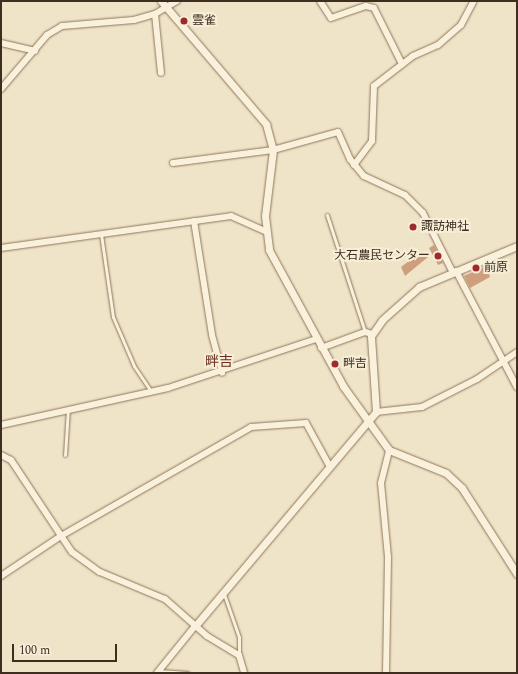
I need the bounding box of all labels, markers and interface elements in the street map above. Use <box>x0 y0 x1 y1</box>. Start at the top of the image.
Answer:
place label: 雲雀 <box>192 14 216 28</box>
marker: 雲雀 <box>179 16 189 26</box>
place label: 諏訪神社 <box>421 220 469 234</box>
marker: 諏訪神社 <box>408 222 418 232</box>
place label: 大石農民センター <box>334 249 430 263</box>
marker: 大石農民センター <box>433 251 443 261</box>
place label: 前原 <box>484 261 508 275</box>
marker: 前原 <box>471 263 481 273</box>
district label: 畔吉 <box>205 354 233 370</box>
place label: 畔吉 <box>343 357 367 371</box>
marker: 畔吉 <box>330 359 340 369</box>
scale bar <box>14 636 119 662</box>
text: 100 m <box>19 641 50 660</box>

